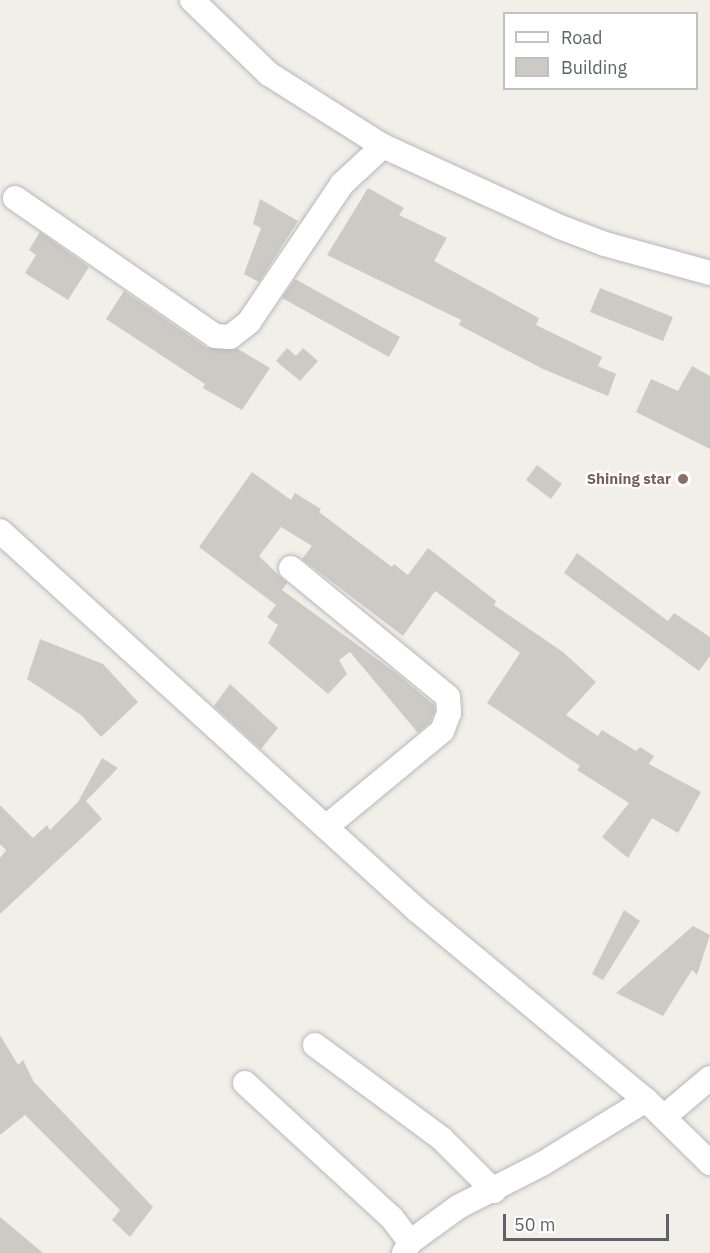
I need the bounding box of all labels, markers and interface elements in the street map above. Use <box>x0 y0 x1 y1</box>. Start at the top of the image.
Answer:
legend <box>503 12 698 90</box>
text: Road <box>561 26 602 49</box>
text: Building <box>561 56 627 79</box>
place label: Shining star <box>587 470 671 488</box>
marker: Shining star <box>676 472 690 486</box>
scale bar <box>506 1202 672 1240</box>
text: 50 m <box>514 1213 556 1236</box>

